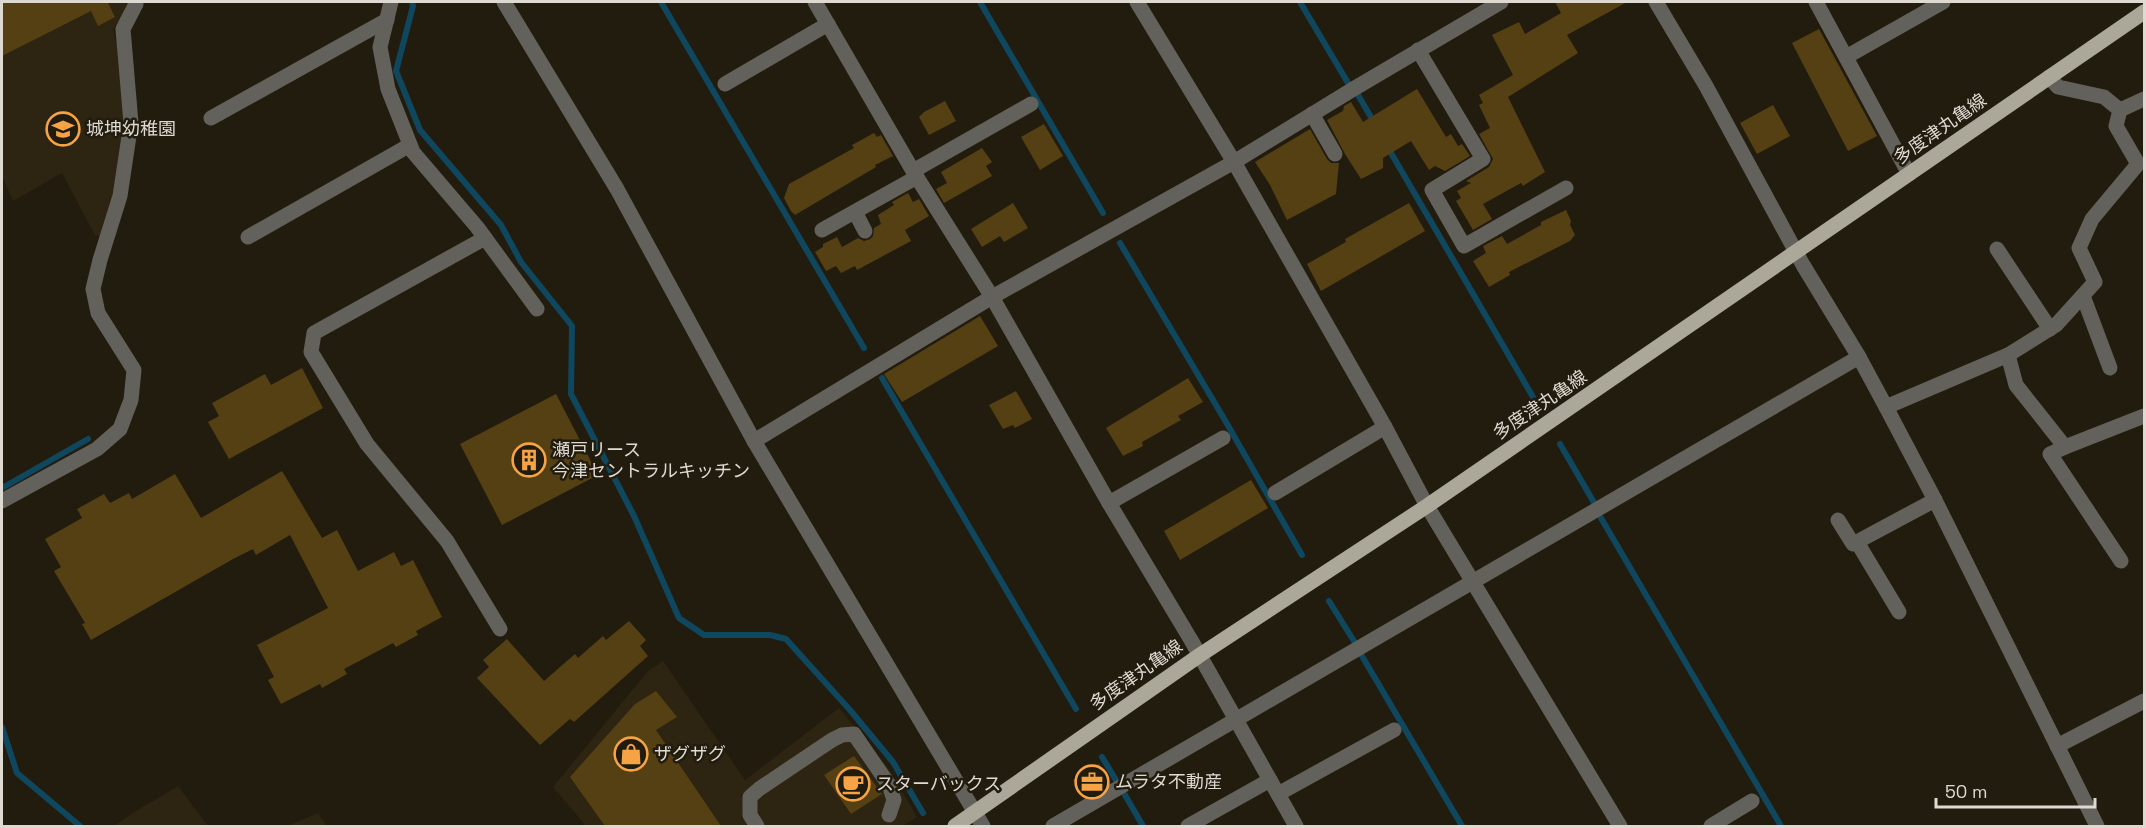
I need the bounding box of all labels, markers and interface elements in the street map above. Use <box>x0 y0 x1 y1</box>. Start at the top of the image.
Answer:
street label: 多度津丸亀線 <box>1889 88 1991 169</box>
school or university icon: 城坤幼稚園 <box>45 111 81 147</box>
place label: 城坤幼稚園 <box>86 117 176 140</box>
street label: 多度津丸亀線 <box>1489 365 1591 444</box>
place label: 瀬戸リース 今津セントラルキッチン <box>552 438 750 482</box>
building icon: 瀬戸リース 今津セントラルキッチン <box>511 442 547 478</box>
street label: 多度津丸亀線 <box>1085 634 1187 715</box>
shop icon: ザグザグ <box>613 736 649 772</box>
place label: ザグザグ <box>654 742 726 765</box>
office icon: ムラタ不動産 <box>1074 764 1110 800</box>
cafe icon: スターバックス <box>835 766 871 802</box>
place label: ムラタ不動産 <box>1115 770 1222 793</box>
scale bar <box>1936 771 2095 809</box>
place label: スターバックス <box>876 772 1001 795</box>
text: 50 m <box>1945 780 1987 803</box>

